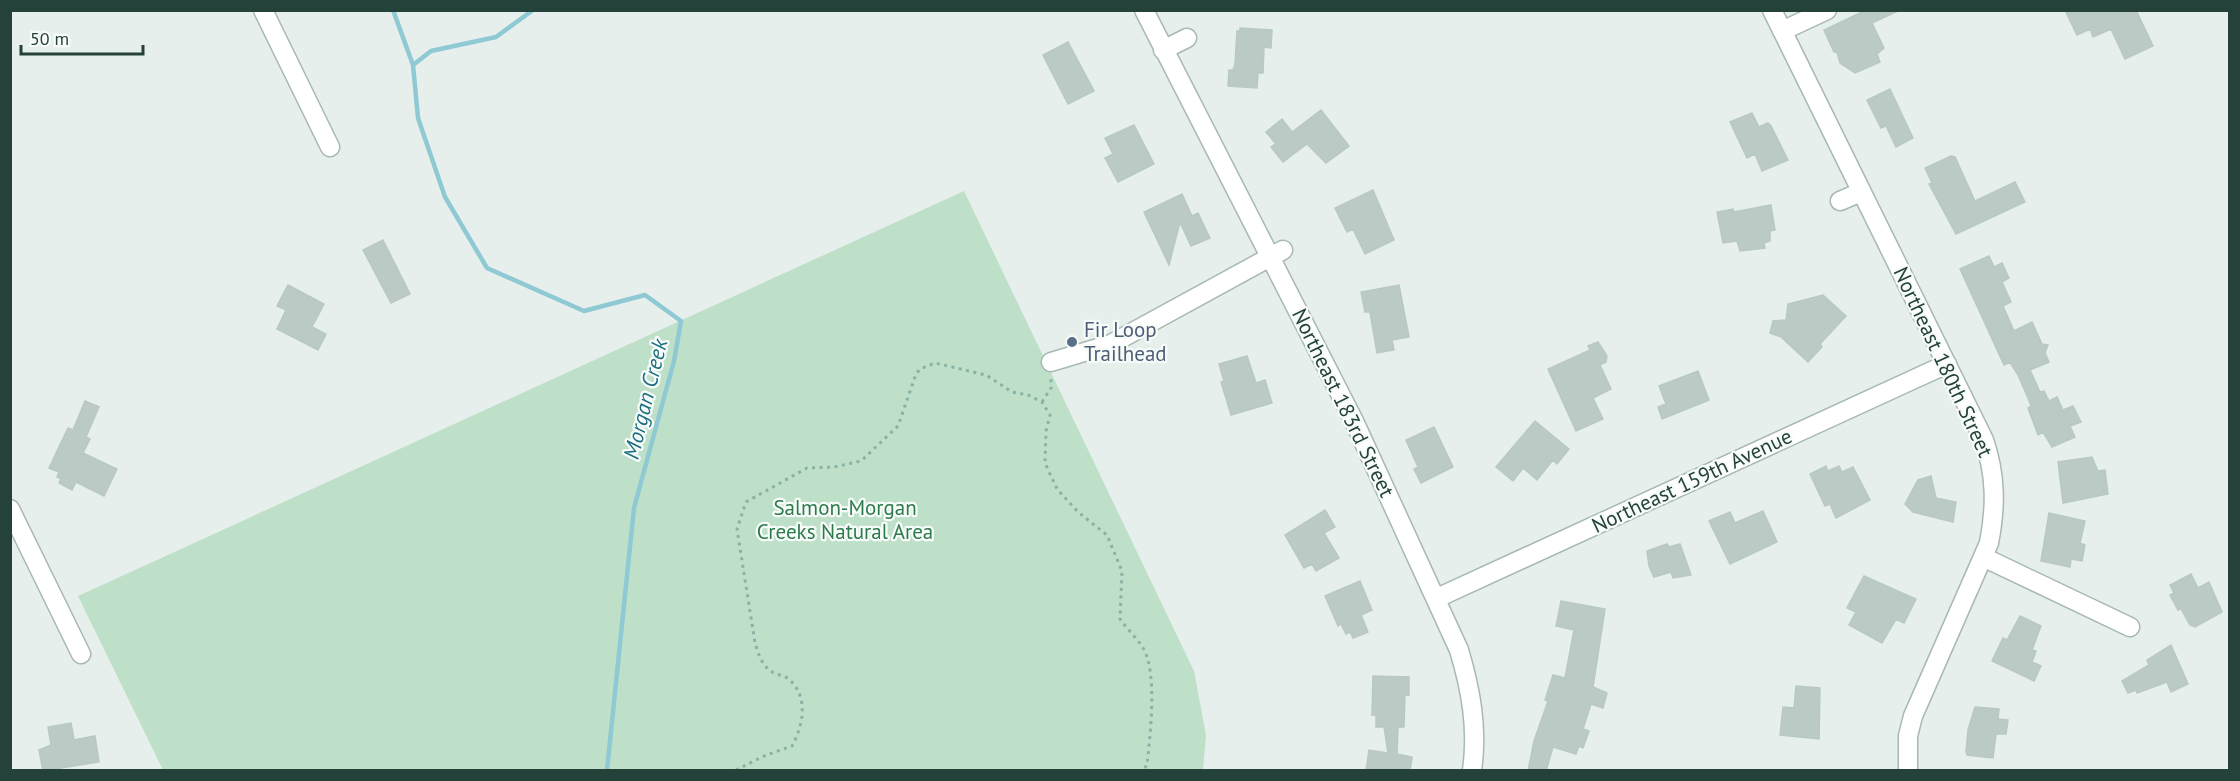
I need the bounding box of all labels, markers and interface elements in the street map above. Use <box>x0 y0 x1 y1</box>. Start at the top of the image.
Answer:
scale bar <box>21 18 142 56</box>
text: 50 m <box>30 27 69 50</box>
street label: Northeast 180th Street <box>1888 262 1999 461</box>
street label: Northeast 183rd Street <box>1286 304 1401 501</box>
place label: Fir Loop Trailhead <box>1084 316 1167 367</box>
water label: Morgan Creek <box>617 335 674 462</box>
marker: Fir Loop Trailhead <box>1065 335 1079 349</box>
street label: Northeast 159th Avenue <box>1587 422 1796 539</box>
park label: Salmon-Morgan Creeks Natural Area <box>757 494 933 545</box>

